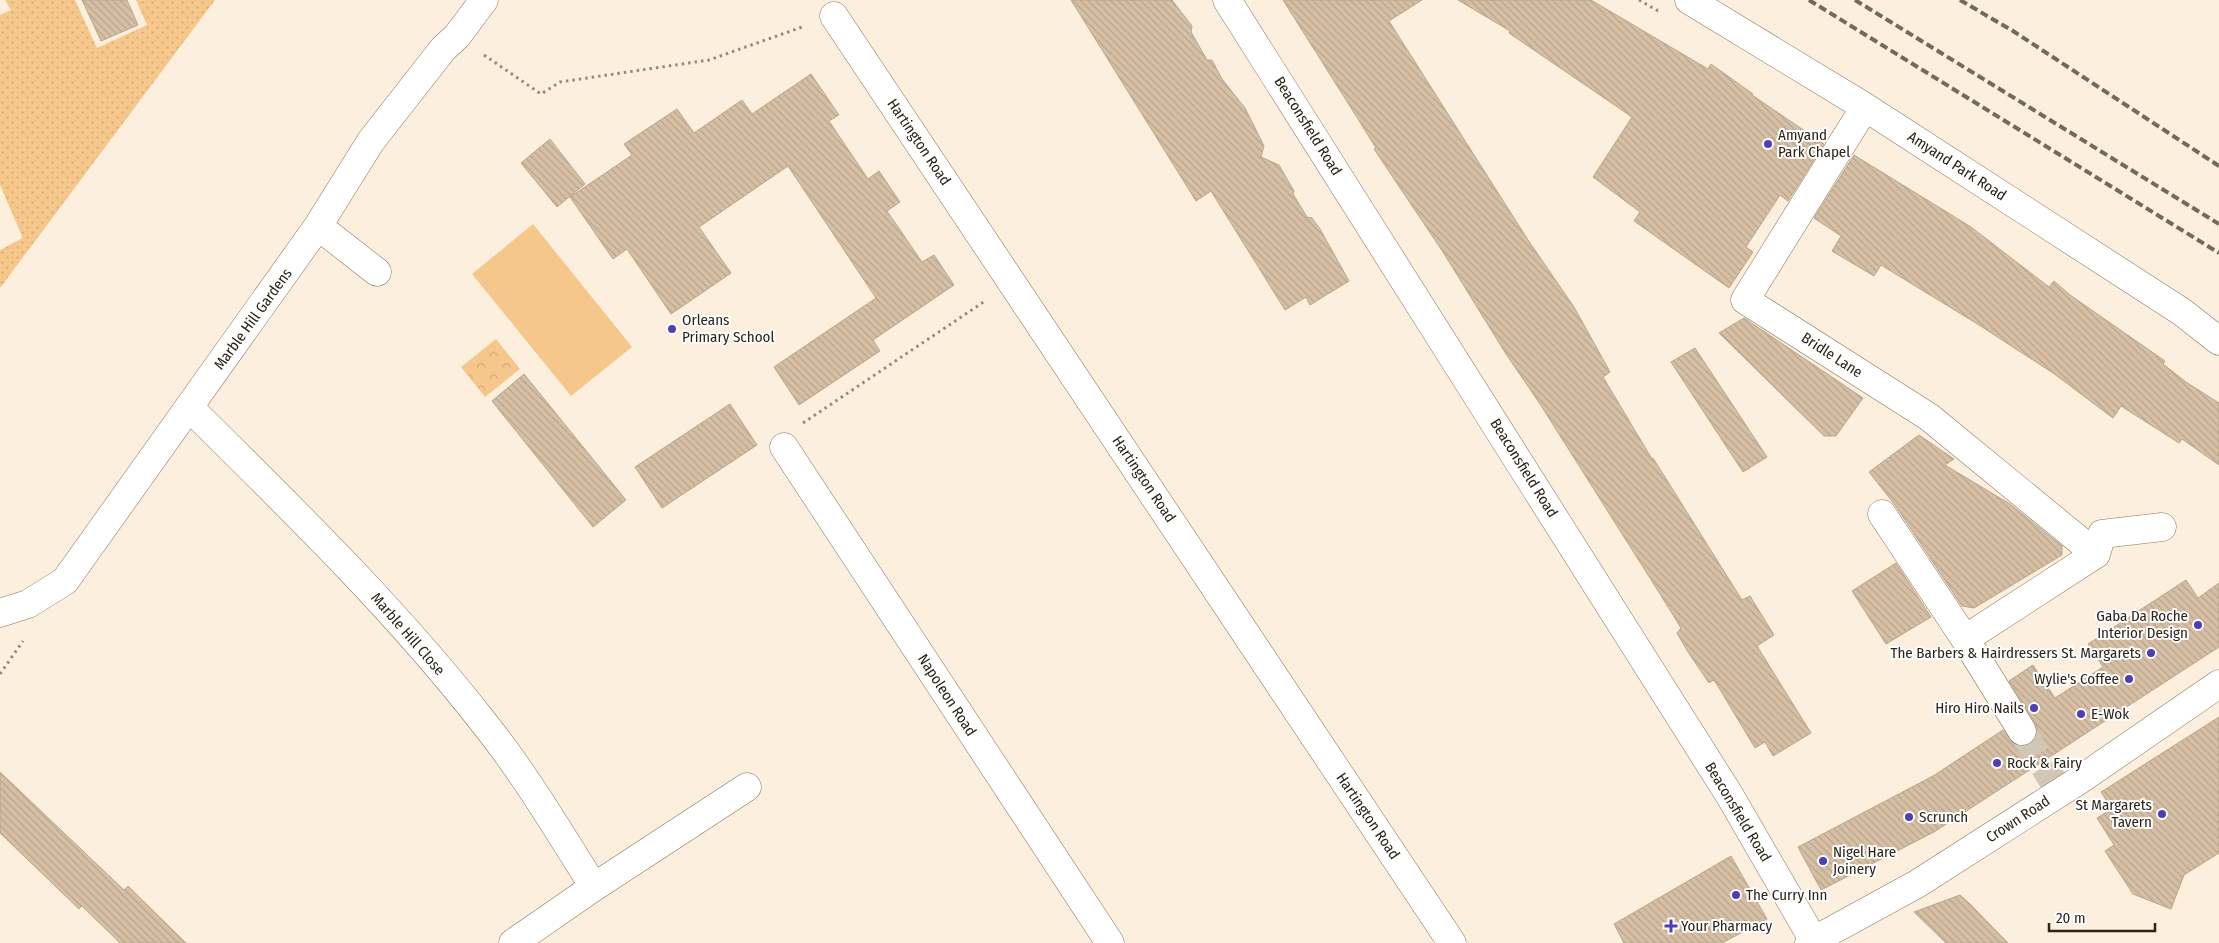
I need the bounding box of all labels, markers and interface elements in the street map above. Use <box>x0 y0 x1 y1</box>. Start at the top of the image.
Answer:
street label: Beaconsfield Road <box>1270 73 1346 179</box>
street label: Hartington Road <box>883 95 955 189</box>
place label: Amyand Park Chapel <box>1778 126 1850 161</box>
street label: Amyand Park Road <box>1904 127 2010 205</box>
marker: Amyand Park Chapel <box>1762 138 1774 150</box>
street label: Marble Hill Gardens <box>210 265 296 373</box>
place label: Orleans Primary School <box>682 311 774 346</box>
marker: Orleans Primary School <box>666 323 678 335</box>
street label: Bridle Lane <box>1798 329 1866 381</box>
street label: Beaconsfield Road <box>1486 415 1562 521</box>
street label: Hartington Road <box>1108 432 1180 526</box>
street label: Marble Hill Close <box>367 589 449 679</box>
place label: Gaba Da Roche Interior Design <box>2096 607 2188 642</box>
marker: Gaba Da Roche Interior Design <box>2192 619 2204 631</box>
place label: The Barbers & Hairdressers St. Margarets <box>1890 644 2141 662</box>
marker: The Barbers & Hairdressers St. Margarets <box>2145 647 2157 659</box>
street label: Napoleon Road <box>914 651 980 739</box>
place label: Wylie's Coffee <box>2034 670 2119 688</box>
marker: Wylie's Coffee <box>2123 673 2135 685</box>
place label: Hiro Hiro Nails <box>1935 699 2024 717</box>
marker: Hiro Hiro Nails <box>2028 702 2040 714</box>
place label: E-Wok <box>2091 705 2129 723</box>
marker: E-Wok <box>2075 708 2087 720</box>
place label: Rock & Fairy <box>2007 754 2082 772</box>
marker: Rock & Fairy <box>1991 757 2003 769</box>
street label: Beaconsfield Road <box>1701 759 1775 865</box>
street label: Hartington Road <box>1332 769 1404 863</box>
street label: Crown Road <box>1983 792 2053 846</box>
place label: St Margarets Tavern <box>2075 796 2152 831</box>
place label: Scrunch <box>1919 808 1968 826</box>
marker: St Margarets Tavern <box>2156 808 2168 820</box>
marker: Scrunch <box>1903 811 1915 823</box>
place label: Nigel Hare Joinery <box>1833 843 1896 878</box>
marker: Nigel Hare Joinery <box>1817 855 1829 867</box>
place label: The Curry Inn <box>1746 886 1827 904</box>
marker: The Curry Inn <box>1730 889 1742 901</box>
scale bar <box>2049 900 2155 932</box>
text: 20 m <box>2056 909 2086 927</box>
place label: Your Pharmacy <box>1681 917 1772 935</box>
marker: Your Pharmacy <box>1665 920 1677 932</box>

